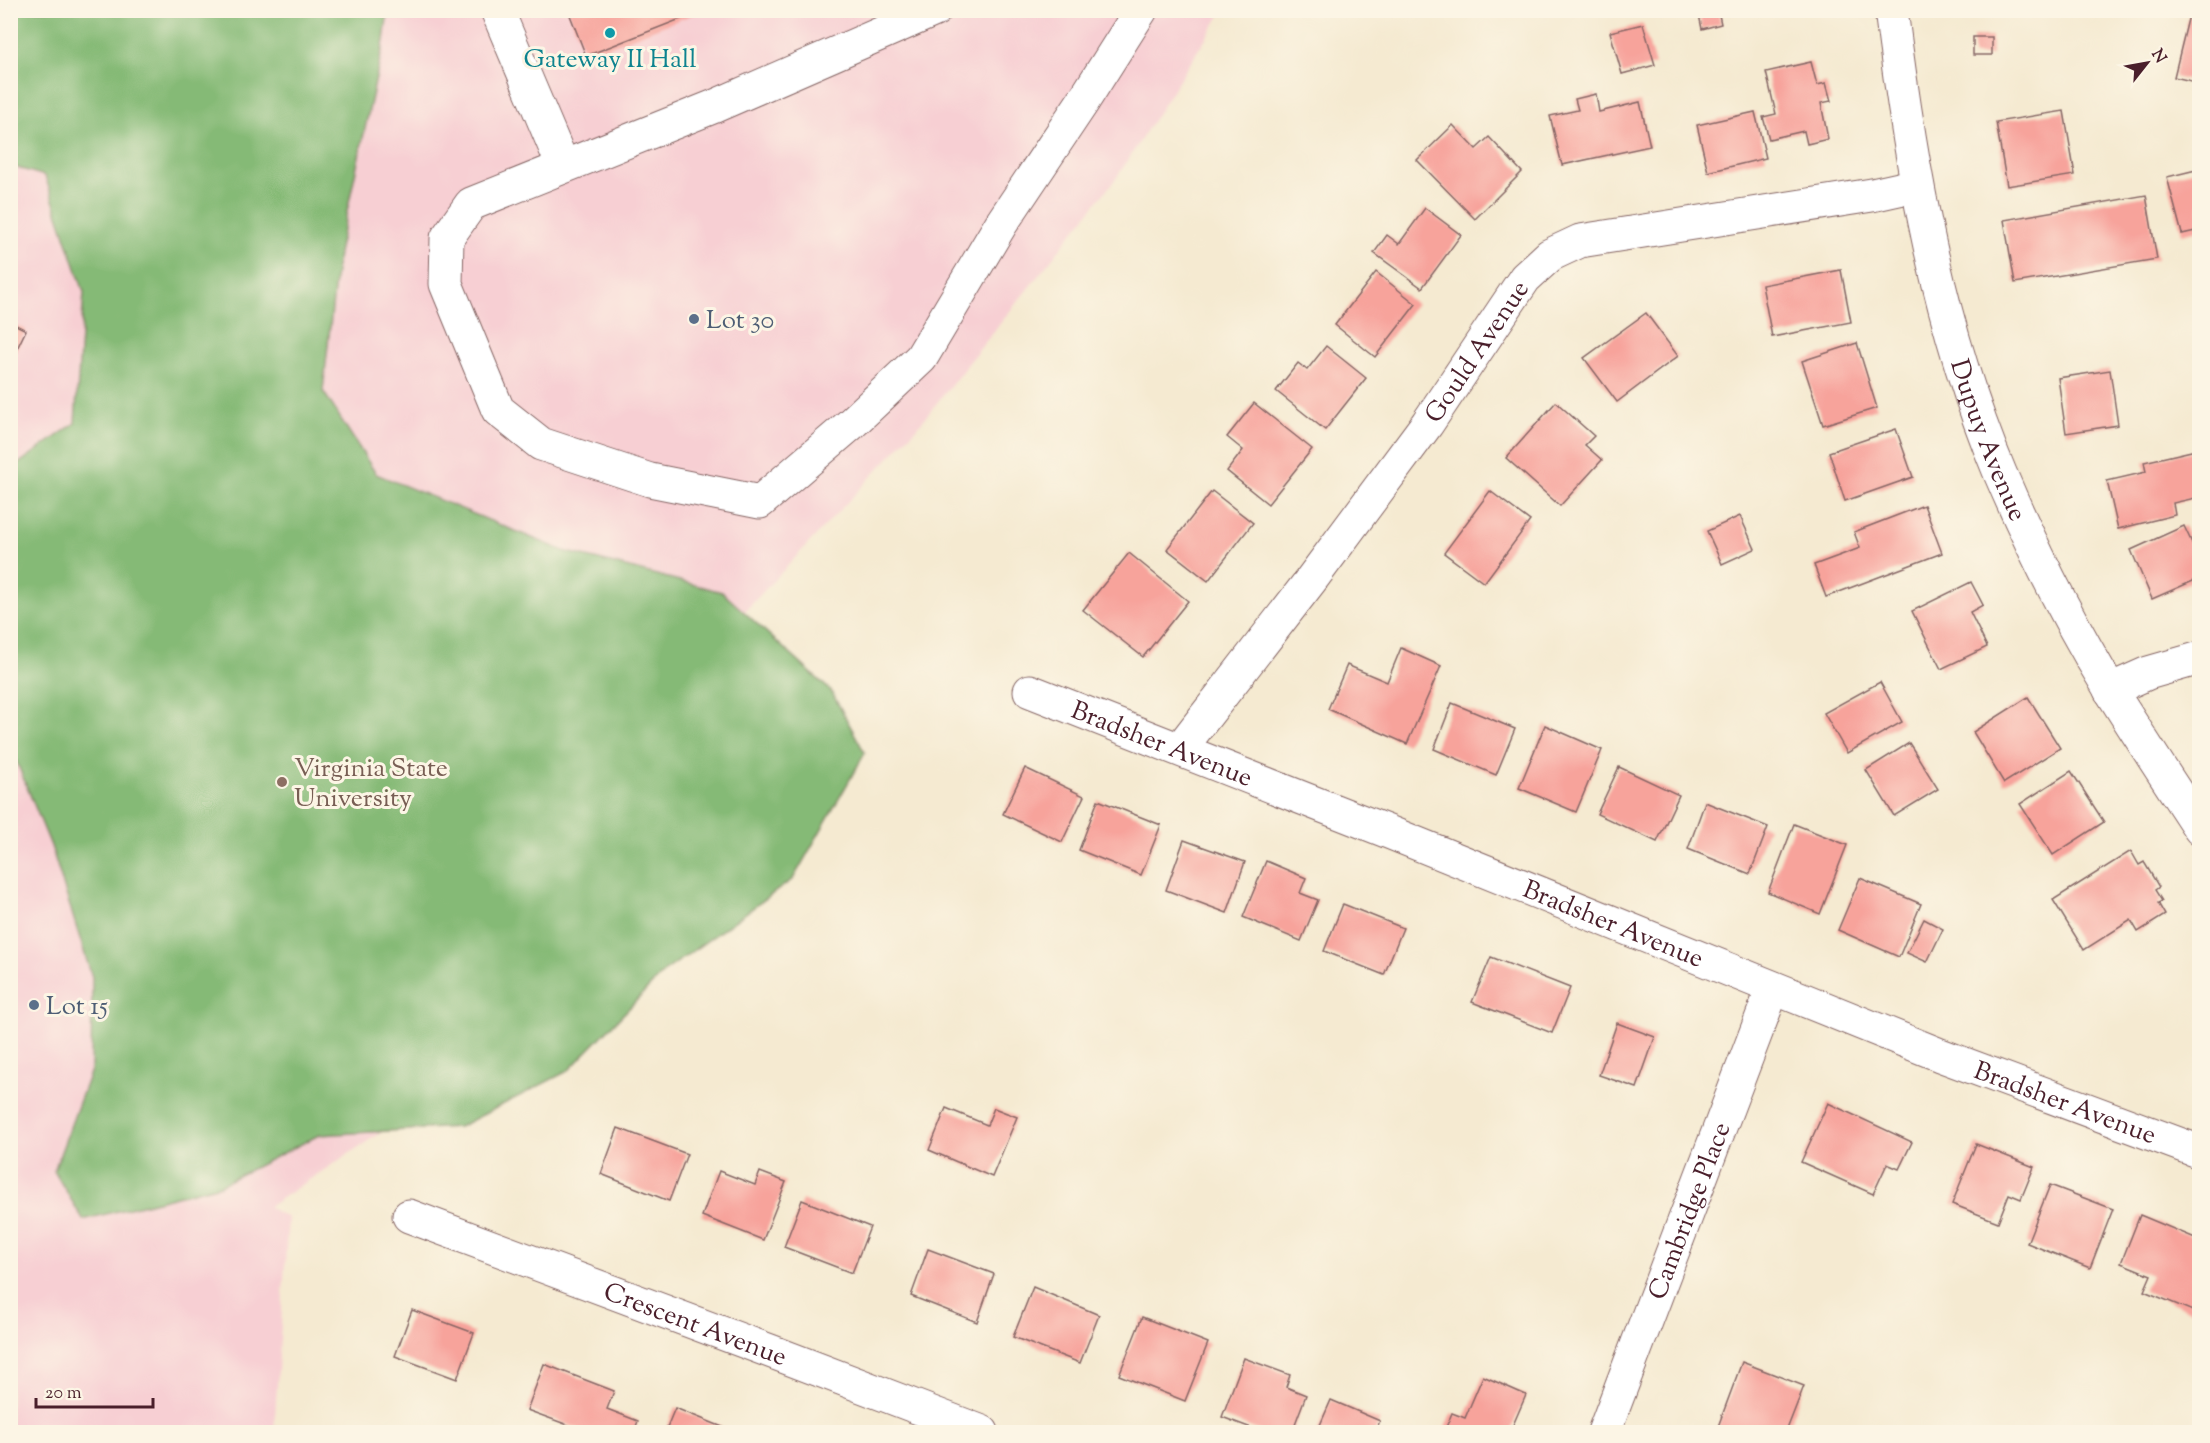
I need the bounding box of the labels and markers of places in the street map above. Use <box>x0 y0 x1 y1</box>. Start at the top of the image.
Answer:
marker: Gateway II Hall <box>603 26 617 40</box>
place label: Gateway II Hall <box>524 42 696 79</box>
place label: Lot 30 <box>706 303 774 340</box>
marker: Lot 30 <box>687 312 701 326</box>
place label: Virginia State University <box>294 751 448 818</box>
marker: Virginia State University <box>275 775 289 789</box>
place label: Lot 15 <box>46 989 108 1026</box>
marker: Lot 15 <box>27 998 41 1012</box>

